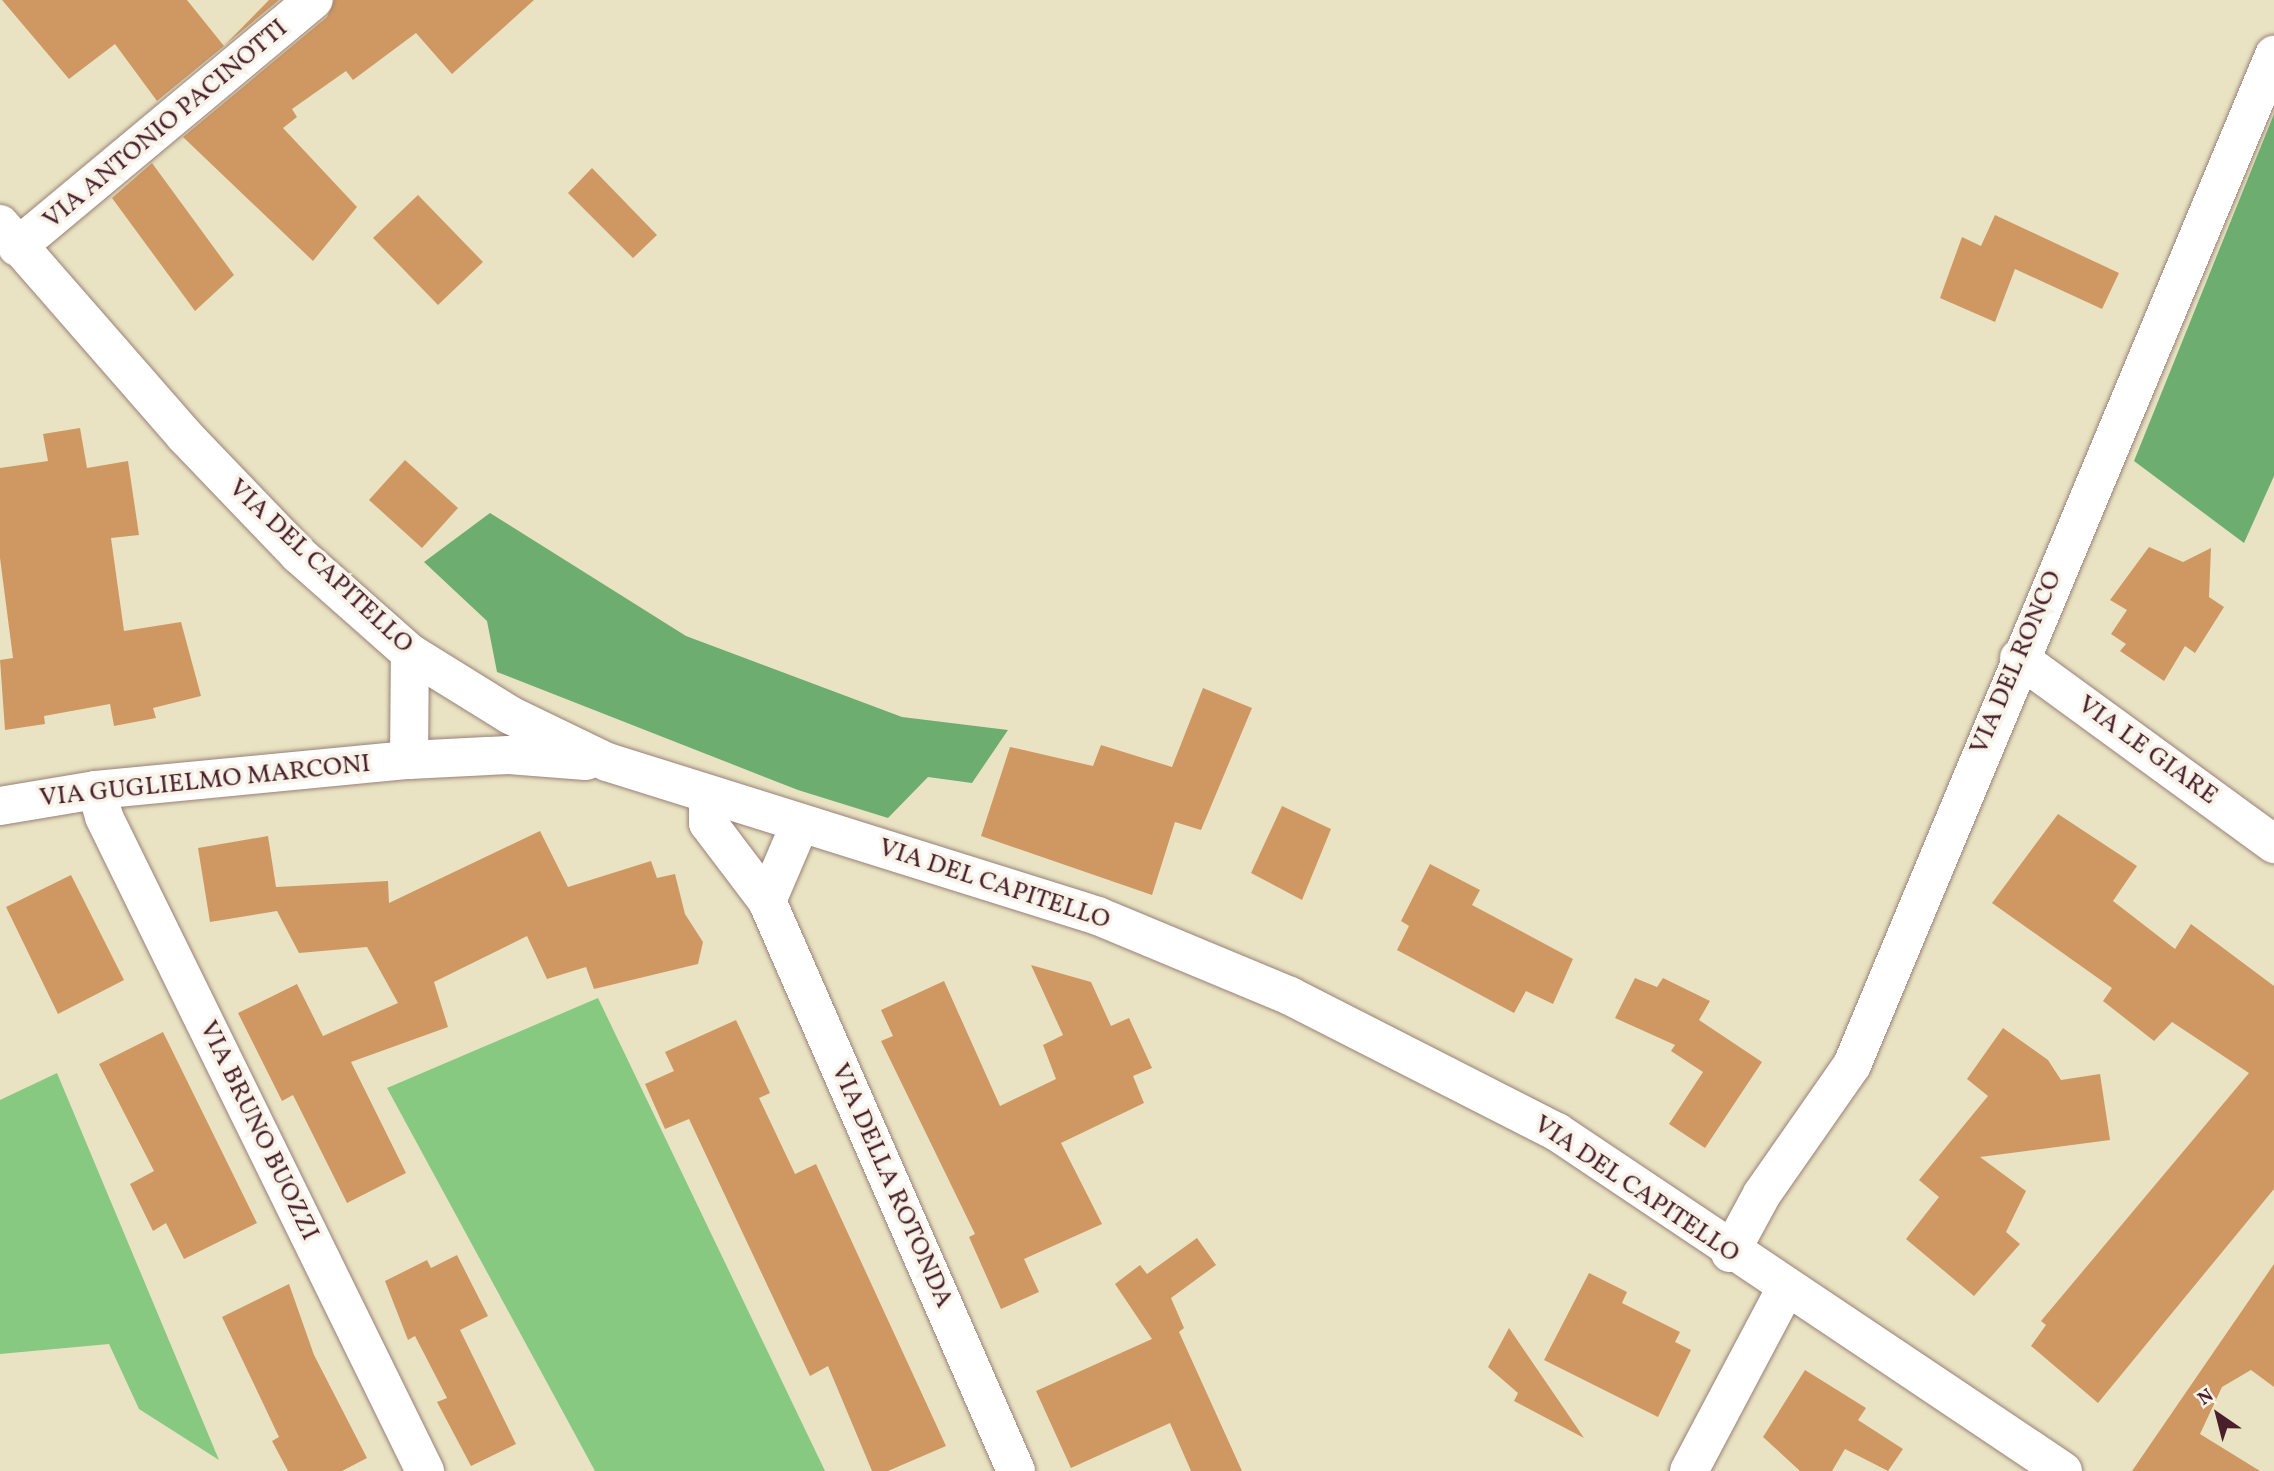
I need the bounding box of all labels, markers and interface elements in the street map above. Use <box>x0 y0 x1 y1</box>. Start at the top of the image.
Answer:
street label: VIA ANTONIO PACINOTTI <box>37 14 295 236</box>
street label: VIA DEL CAPITELLO <box>221 473 419 661</box>
street label: VIA DEL RONCO <box>1964 566 2070 760</box>
street label: VIA LE GIARE <box>2071 690 2223 812</box>
street label: VIA GUGLIELMO MARCONI <box>38 749 372 815</box>
street label: VIA DEL CAPITELLO <box>874 833 1114 937</box>
street label: VIA BRUNO BUOZZI <box>191 1016 325 1246</box>
street label: VIA DELLA ROTONDA <box>823 1059 959 1313</box>
street label: VIA DEL CAPITELLO <box>1527 1110 1745 1270</box>
north arrow <box>2183 1380 2253 1450</box>
text: N <box>2193 1383 2219 1412</box>

